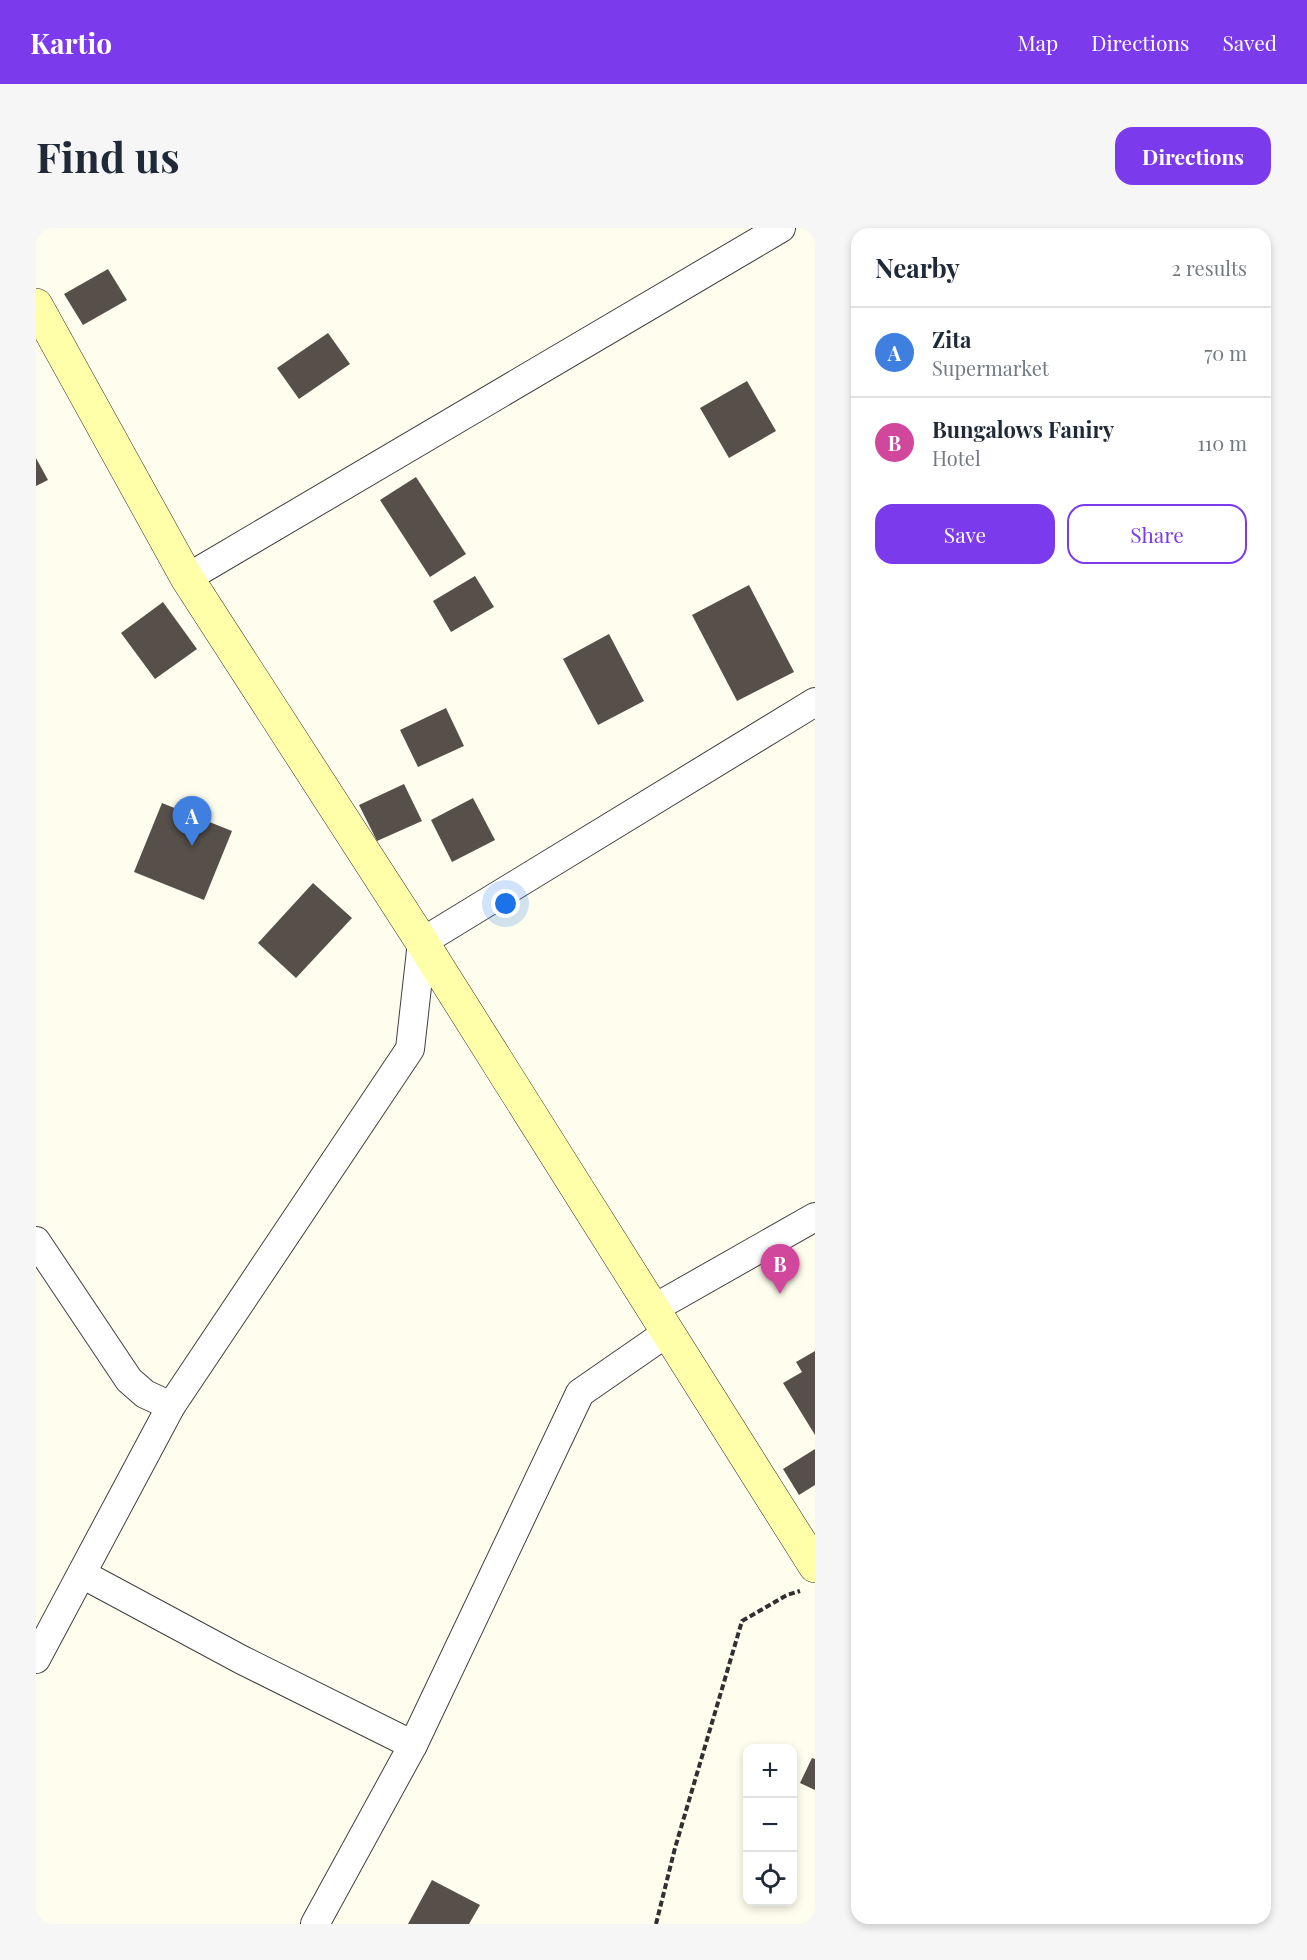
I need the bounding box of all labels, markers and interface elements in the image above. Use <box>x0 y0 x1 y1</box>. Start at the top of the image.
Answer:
text: Kartio <box>30 24 112 61</box>
text: Map <box>1017 28 1058 56</box>
text: Directions <box>1091 28 1189 56</box>
text: Saved <box>1222 28 1277 56</box>
button: Directions <box>1115 127 1271 185</box>
text: Find us <box>36 128 180 184</box>
text: Nearby <box>875 250 960 285</box>
text: 2 results <box>1172 254 1247 281</box>
text: Zita <box>932 324 971 354</box>
text: A <box>888 339 901 366</box>
text: 70 m <box>1204 339 1247 366</box>
text: Supermarket <box>932 354 1049 381</box>
text: Bungalows Faniry <box>932 414 1114 444</box>
text: B <box>888 429 901 456</box>
text: 110 m <box>1197 429 1247 456</box>
text: Hotel <box>932 444 981 471</box>
button: Save <box>875 504 1055 564</box>
button: Share <box>1067 504 1247 564</box>
pin: A <box>172 796 212 846</box>
your location <box>491 889 520 918</box>
pin: B <box>760 1244 800 1294</box>
map controls <box>743 1744 797 1906</box>
button: + <box>743 1744 797 1798</box>
button: − <box>743 1798 797 1852</box>
button: locate <box>743 1852 797 1906</box>

